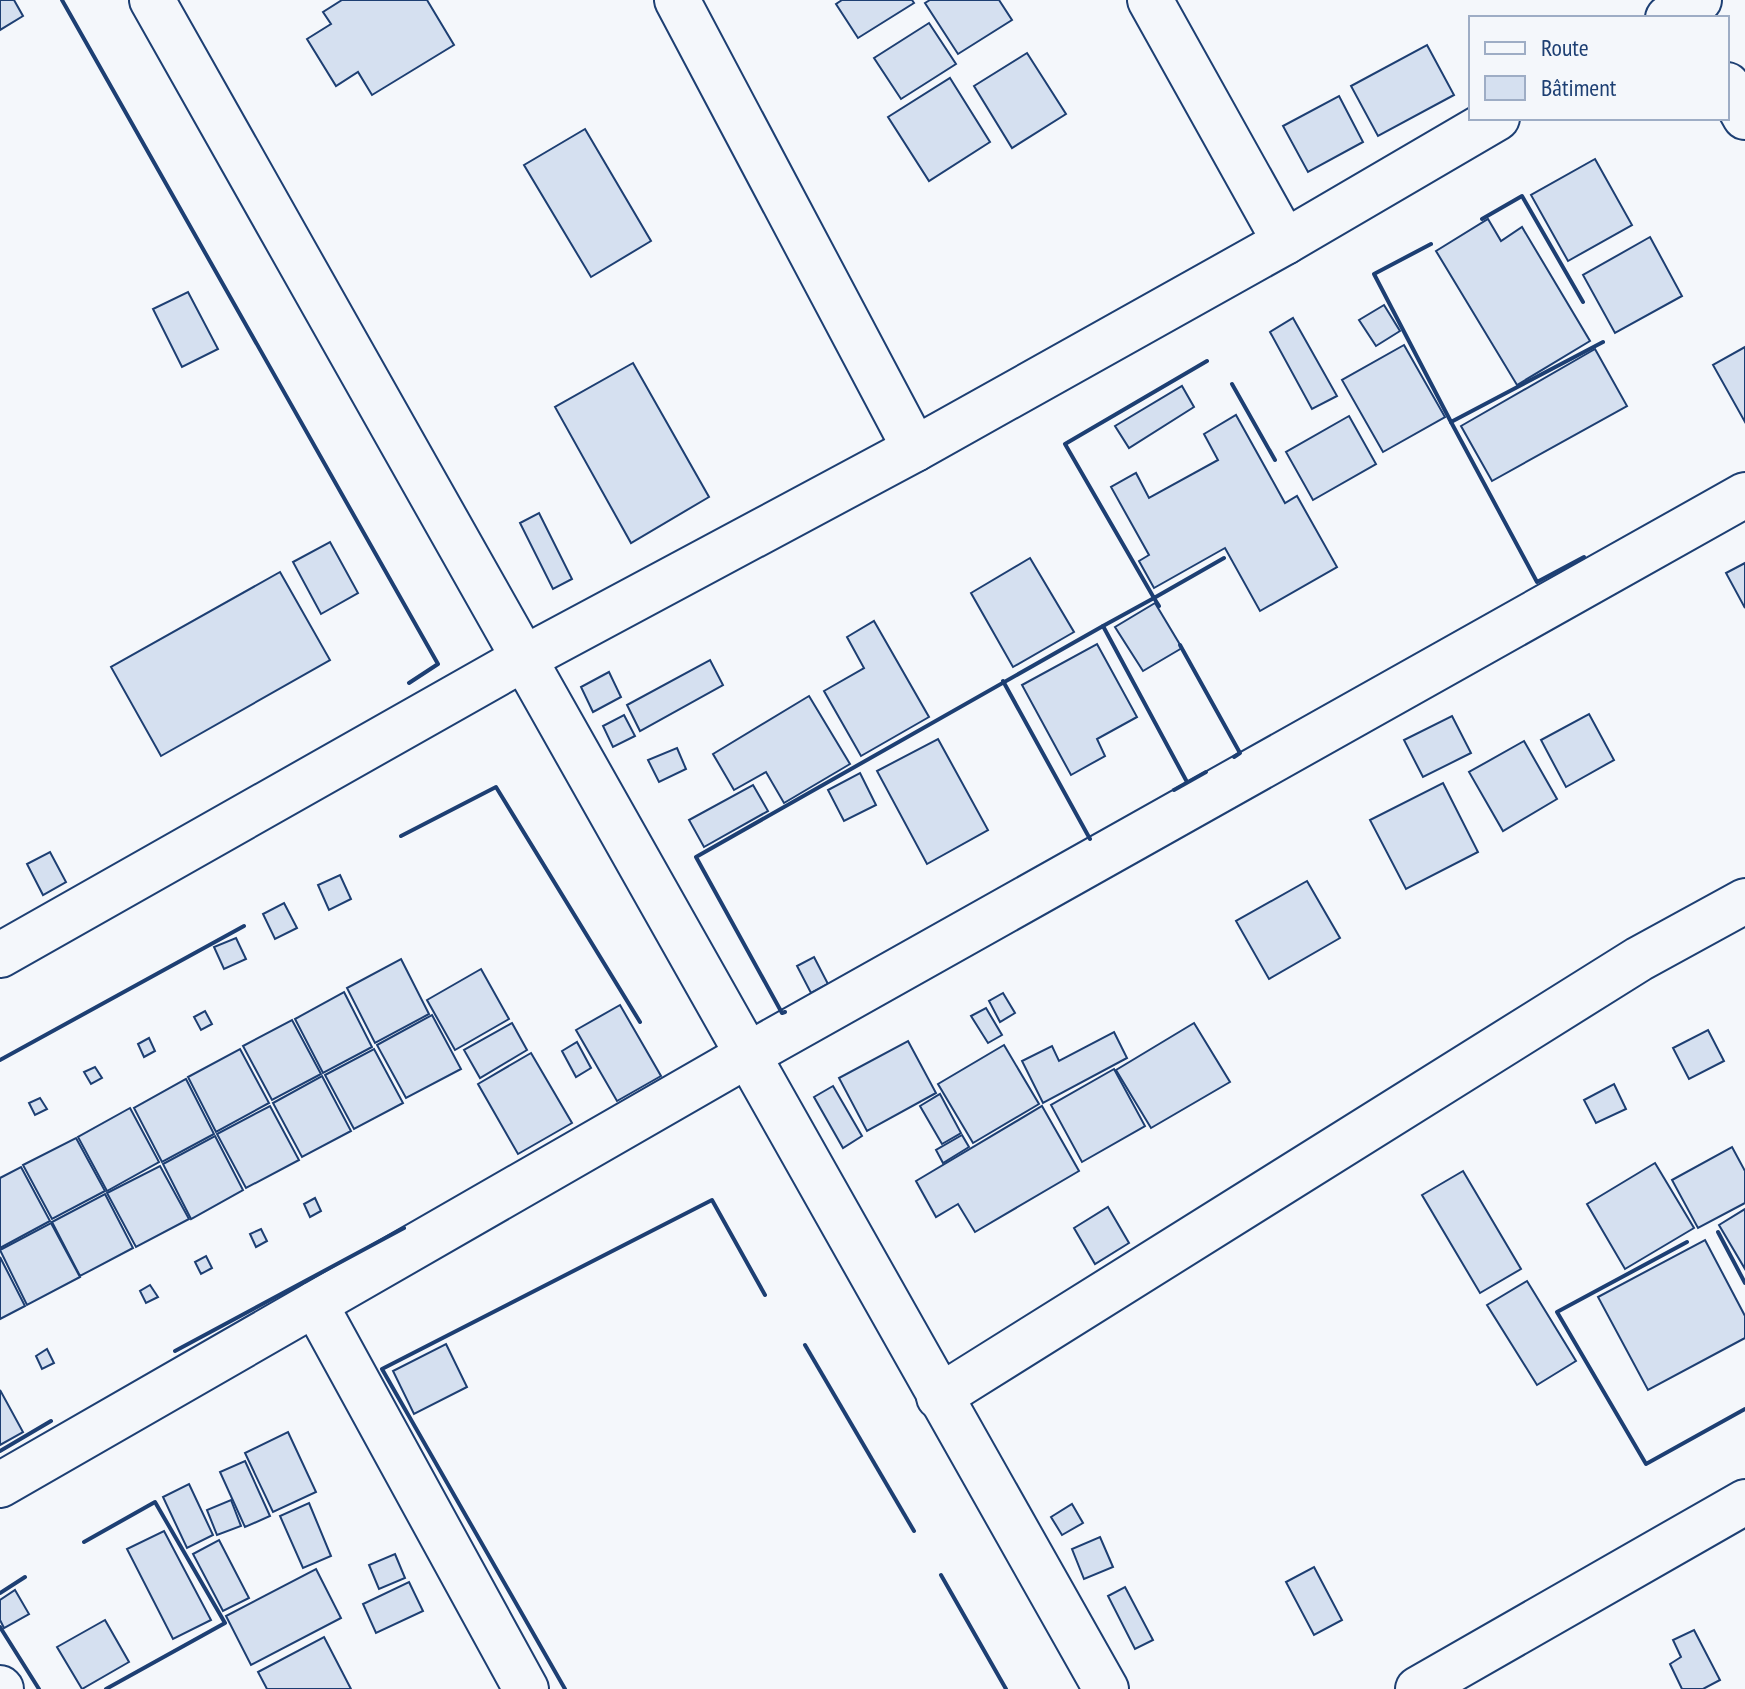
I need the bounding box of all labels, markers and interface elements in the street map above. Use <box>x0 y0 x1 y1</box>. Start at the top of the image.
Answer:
legend <box>1469 16 1729 120</box>
text: Route <box>1541 32 1589 63</box>
text: Bâtiment <box>1541 72 1617 103</box>

